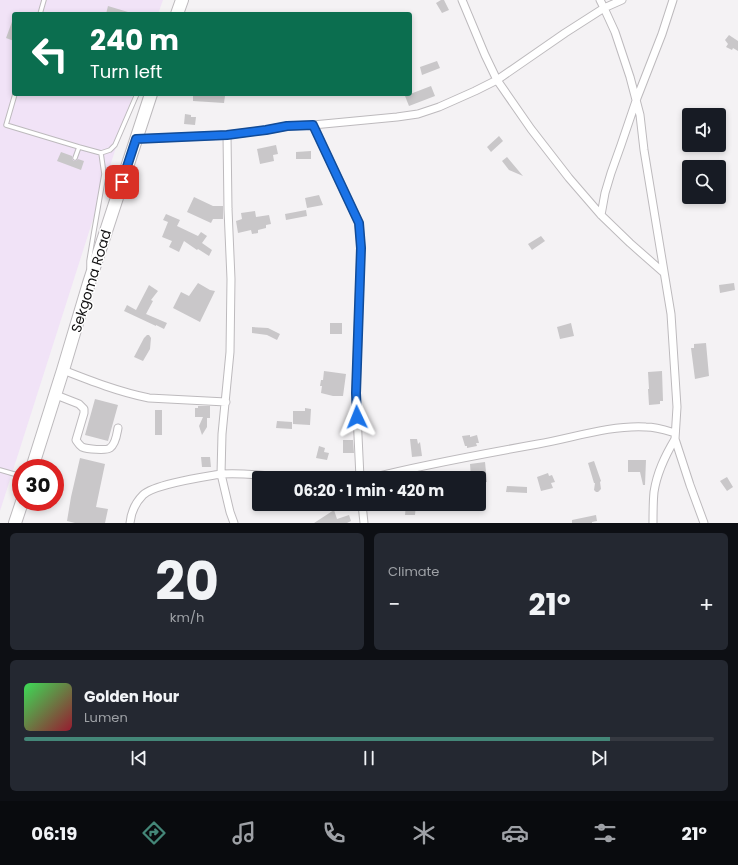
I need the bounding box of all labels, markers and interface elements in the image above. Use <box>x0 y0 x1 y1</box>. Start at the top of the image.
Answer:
text: 240 m <box>90 21 179 60</box>
icon: left <box>24 28 76 80</box>
text: Turn left <box>90 59 162 84</box>
map controls <box>682 108 726 204</box>
button: sound <box>682 108 726 152</box>
button: search <box>682 160 726 204</box>
pin <box>105 165 139 199</box>
icon: arrive <box>111 171 133 193</box>
street label: Sekgoma Road <box>66 227 116 335</box>
position arrow <box>336 396 378 438</box>
speed limit sign: 30 <box>12 459 64 511</box>
text: 06:20 · 1 min · 420 m <box>294 480 444 501</box>
text: 20 <box>155 545 219 618</box>
text: Climate <box>388 562 439 581</box>
text: 21° <box>528 583 571 626</box>
text: − <box>388 589 400 620</box>
text: + <box>699 589 714 620</box>
text: km/h <box>170 608 204 627</box>
text: Golden Hour <box>84 686 179 707</box>
text: Lumen <box>84 708 128 727</box>
icon: previous <box>128 747 150 769</box>
icon: pause <box>358 747 380 769</box>
icon: next <box>588 747 610 769</box>
icon: directions <box>140 819 168 847</box>
icon: music <box>230 819 258 847</box>
icon: phone <box>320 819 348 847</box>
icon: climate <box>410 819 438 847</box>
icon: car <box>501 819 529 847</box>
icon: filters <box>591 819 619 847</box>
text: 06:19 <box>31 821 77 846</box>
text: 21° <box>681 821 707 846</box>

